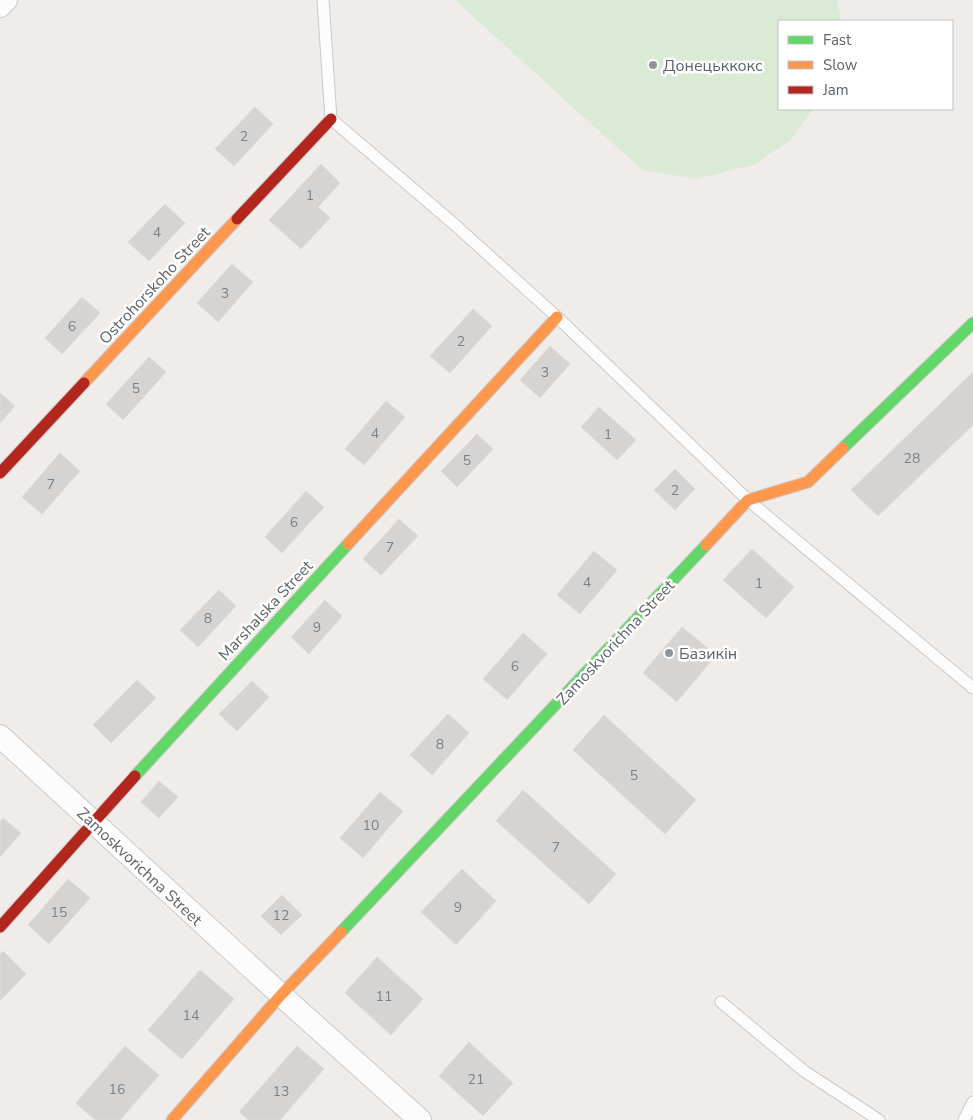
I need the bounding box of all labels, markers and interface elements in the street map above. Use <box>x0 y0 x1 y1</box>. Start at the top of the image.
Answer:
legend <box>778 20 953 110</box>
text: Fast <box>823 30 852 50</box>
place label: Донецьккокс <box>663 55 763 77</box>
text: Slow <box>823 55 858 75</box>
marker: Донецьккокс <box>647 59 659 71</box>
text: Jam <box>822 80 849 100</box>
house number: 2 <box>240 127 248 146</box>
house number: 1 <box>306 186 314 205</box>
street label: Ostrohorskoho Street <box>94 222 215 349</box>
house number: 4 <box>153 223 161 242</box>
house number: 3 <box>221 284 229 303</box>
house number: 6 <box>68 317 76 336</box>
house number: 2 <box>457 332 465 351</box>
house number: 3 <box>541 363 549 382</box>
house number: 5 <box>132 379 140 398</box>
house number: 4 <box>371 424 379 443</box>
house number: 1 <box>604 425 612 444</box>
house number: 28 <box>904 449 920 468</box>
house number: 5 <box>463 451 471 470</box>
house number: 7 <box>47 475 55 494</box>
house number: 2 <box>671 481 679 500</box>
house number: 6 <box>290 513 298 532</box>
house number: 7 <box>386 538 394 557</box>
street label: Marshalska Street <box>213 556 318 666</box>
house number: 4 <box>583 573 591 592</box>
house number: 1 <box>755 574 763 593</box>
street label: Zamoskvorichna Street <box>552 575 680 710</box>
house number: 8 <box>204 609 212 628</box>
house number: 9 <box>313 618 321 637</box>
place label: Базикін <box>679 643 737 665</box>
marker: Базикін <box>663 647 675 659</box>
house number: 6 <box>511 657 519 676</box>
house number: 8 <box>436 735 444 754</box>
house number: 5 <box>630 766 638 785</box>
street label: Zamoskvorichna Street <box>72 803 207 931</box>
house number: 10 <box>363 816 379 835</box>
house number: 7 <box>552 838 560 857</box>
house number: 9 <box>454 898 462 917</box>
house number: 15 <box>51 903 67 922</box>
house number: 12 <box>273 906 289 925</box>
house number: 11 <box>376 987 392 1006</box>
house number: 14 <box>183 1006 199 1025</box>
house number: 21 <box>468 1070 484 1089</box>
house number: 16 <box>109 1080 125 1099</box>
house number: 13 <box>273 1082 289 1101</box>

